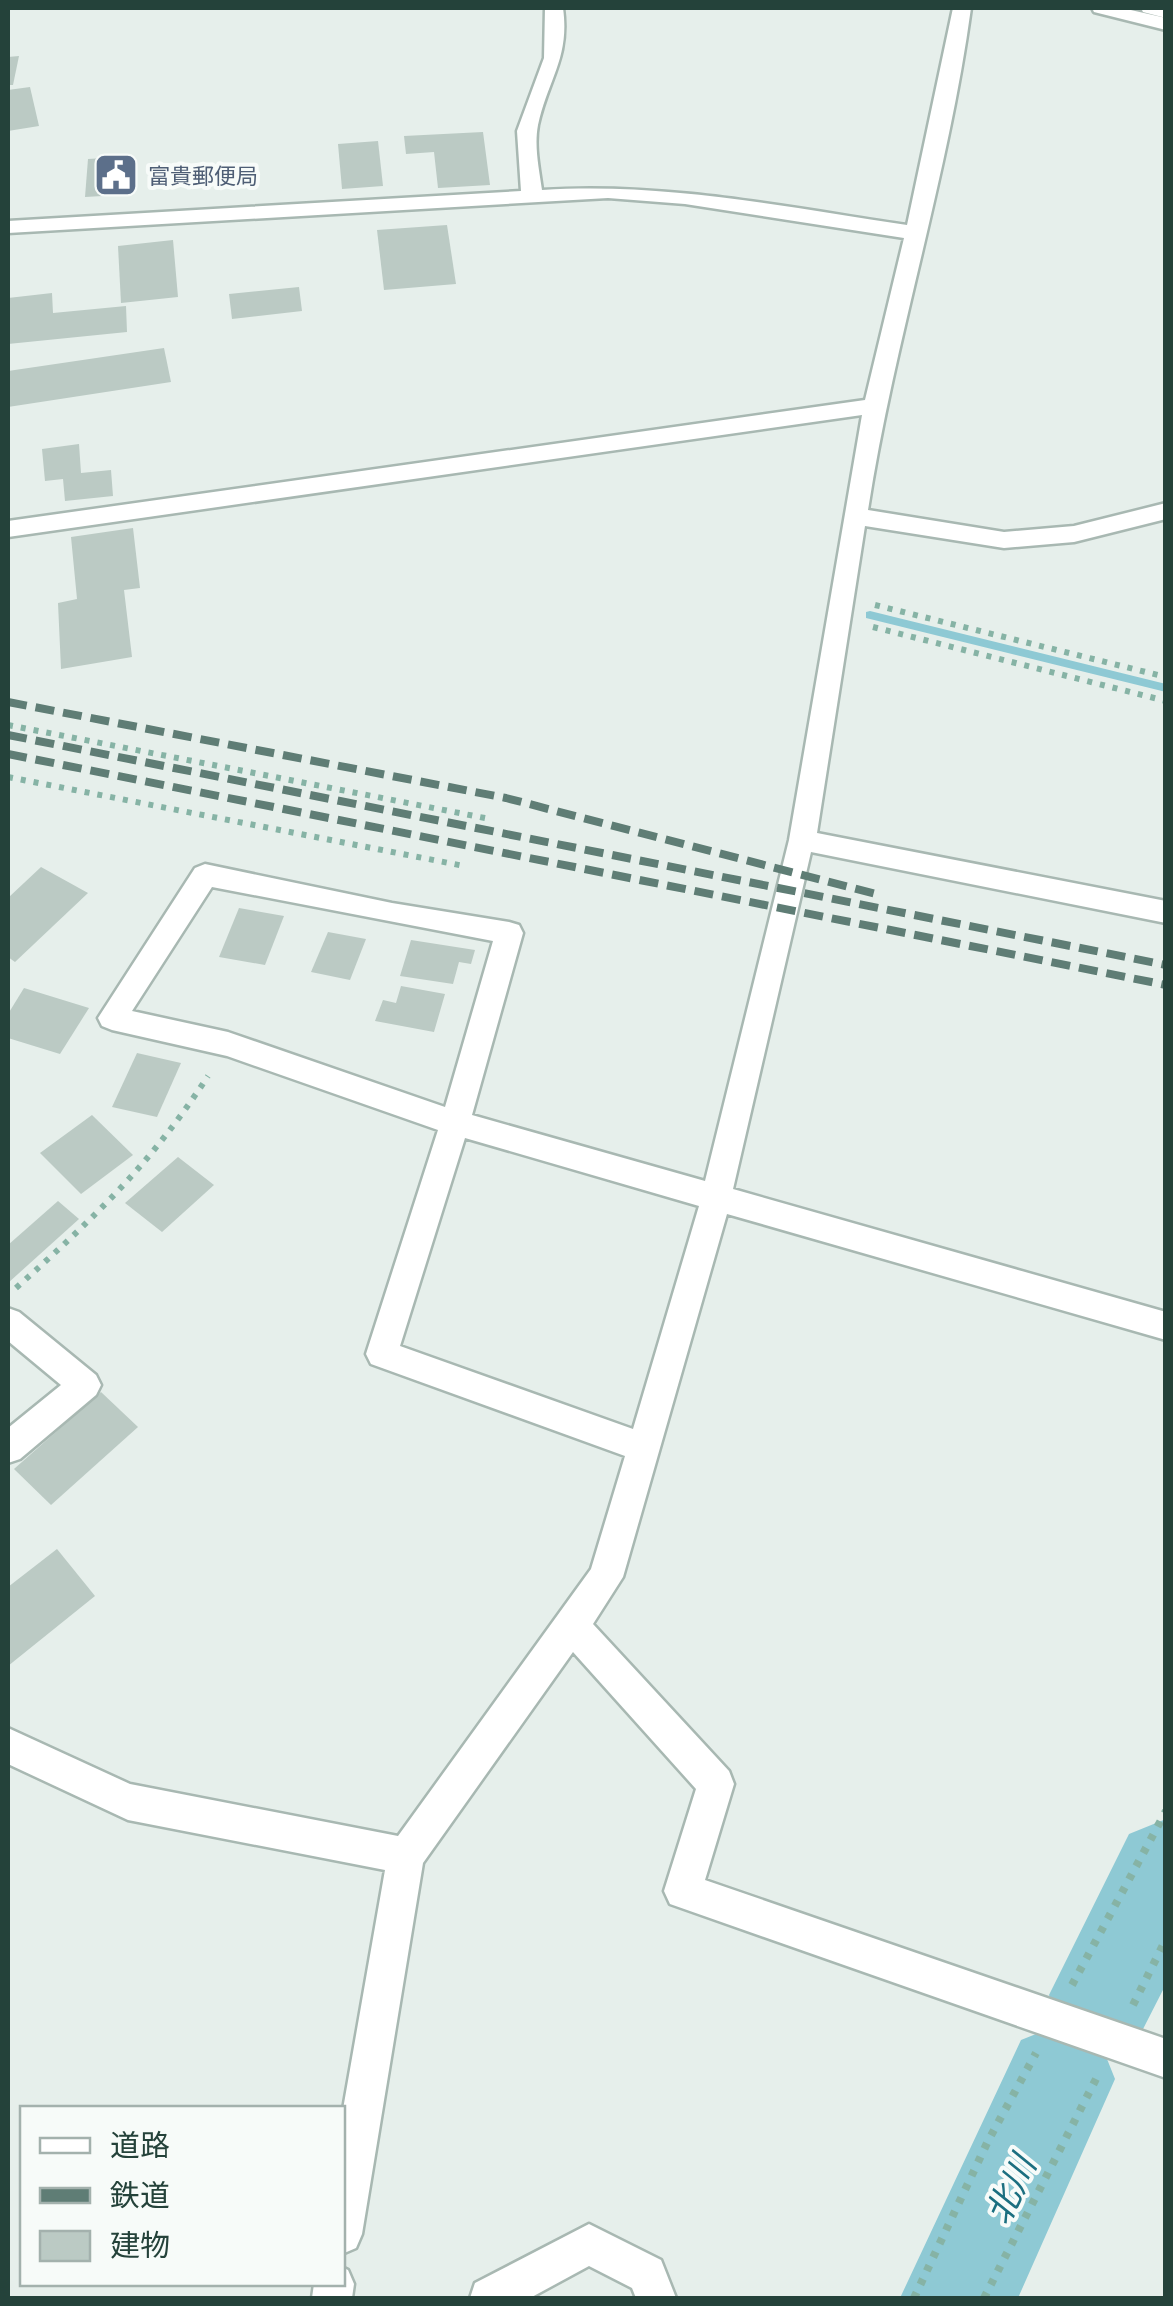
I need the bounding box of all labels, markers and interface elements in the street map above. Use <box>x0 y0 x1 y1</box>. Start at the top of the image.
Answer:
public building icon: 富貴郵便局 <box>93 152 139 198</box>
place label: 富貴郵便局 <box>148 162 258 188</box>
legend <box>20 2106 345 2286</box>
text: 道路 <box>110 2126 170 2162</box>
water label: 北川 <box>975 2145 1045 2230</box>
text: 鉄道 <box>110 2176 170 2212</box>
text: 建物 <box>110 2226 170 2262</box>

